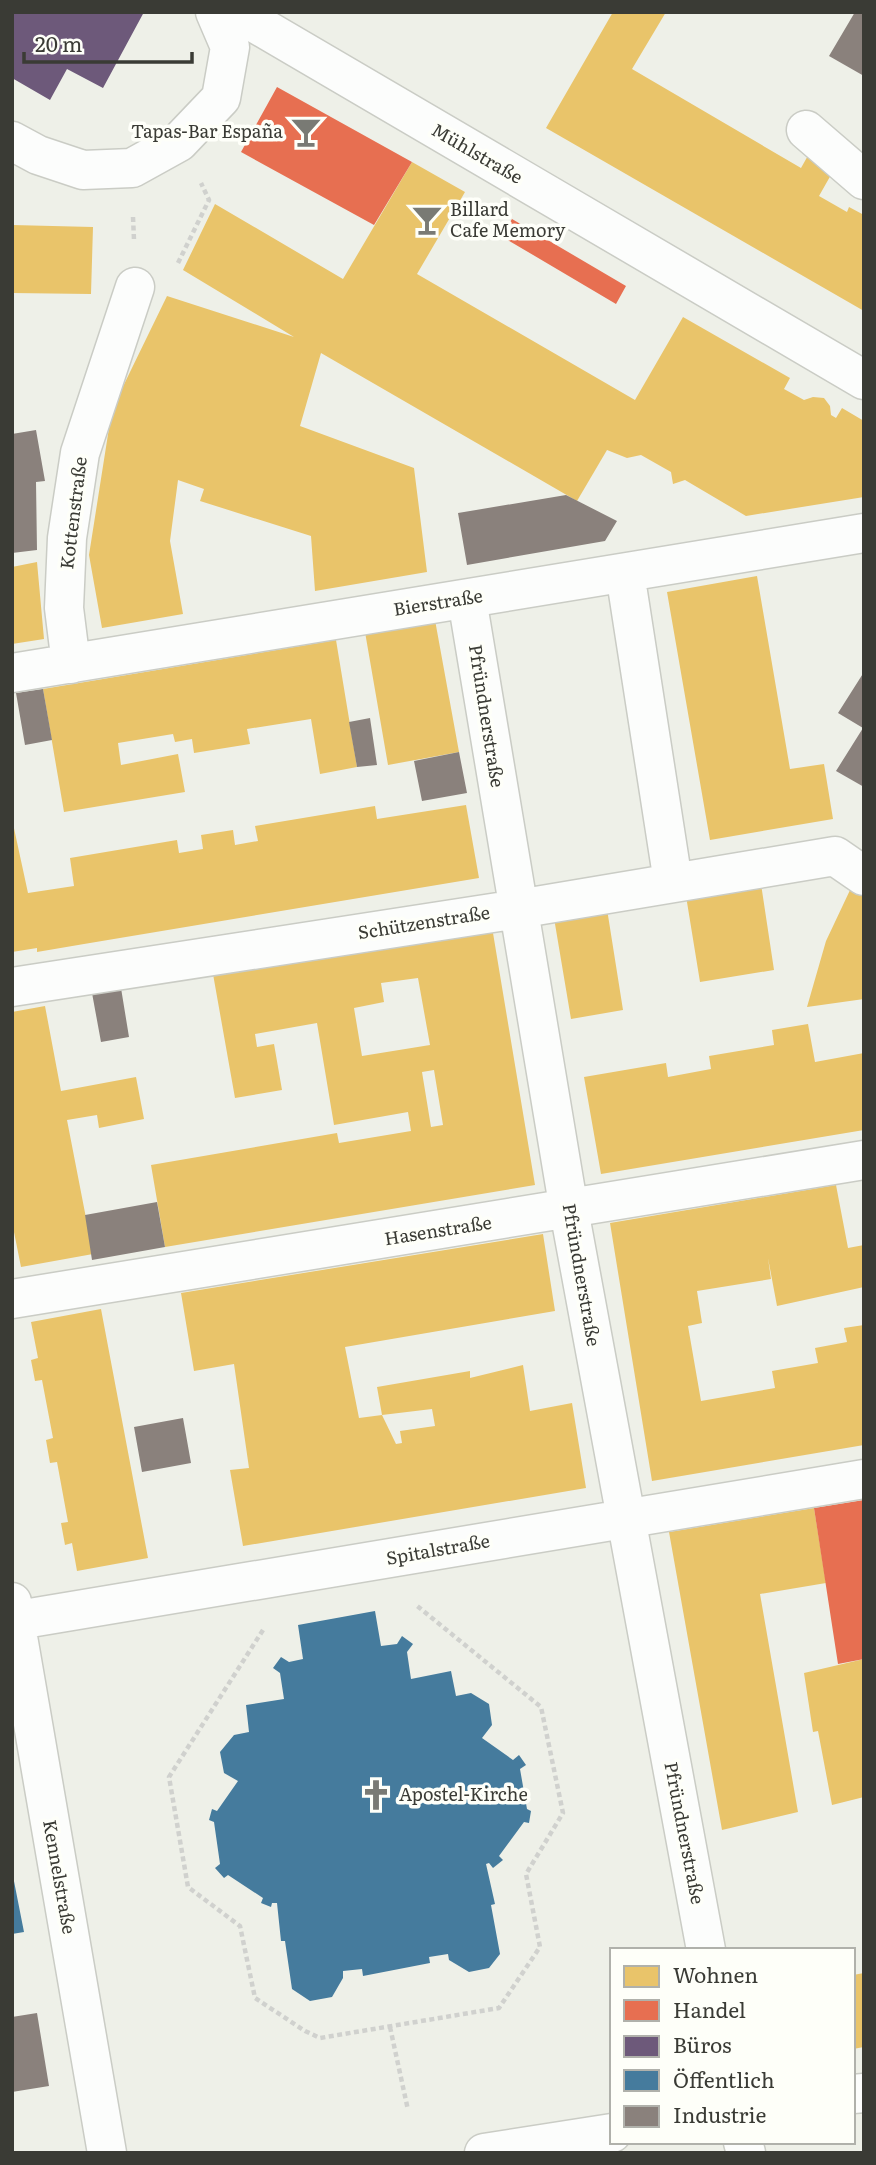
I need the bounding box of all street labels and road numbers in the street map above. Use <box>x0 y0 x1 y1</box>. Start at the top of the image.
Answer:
street label: Mühlstraße <box>427 116 528 190</box>
street label: Kottenstraße <box>52 455 93 571</box>
street label: Bierstraße <box>391 581 484 622</box>
street label: Pfründnerstraße <box>463 642 512 789</box>
street label: Schützenstraße <box>356 898 492 945</box>
street label: Pfründnerstraße <box>557 1201 608 1348</box>
street label: Hasenstraße <box>382 1208 493 1251</box>
street label: Spitalstraße <box>384 1526 492 1571</box>
street label: Pfründnerstraße <box>658 1759 713 1906</box>
street label: Kennelstraße <box>37 1817 84 1936</box>

